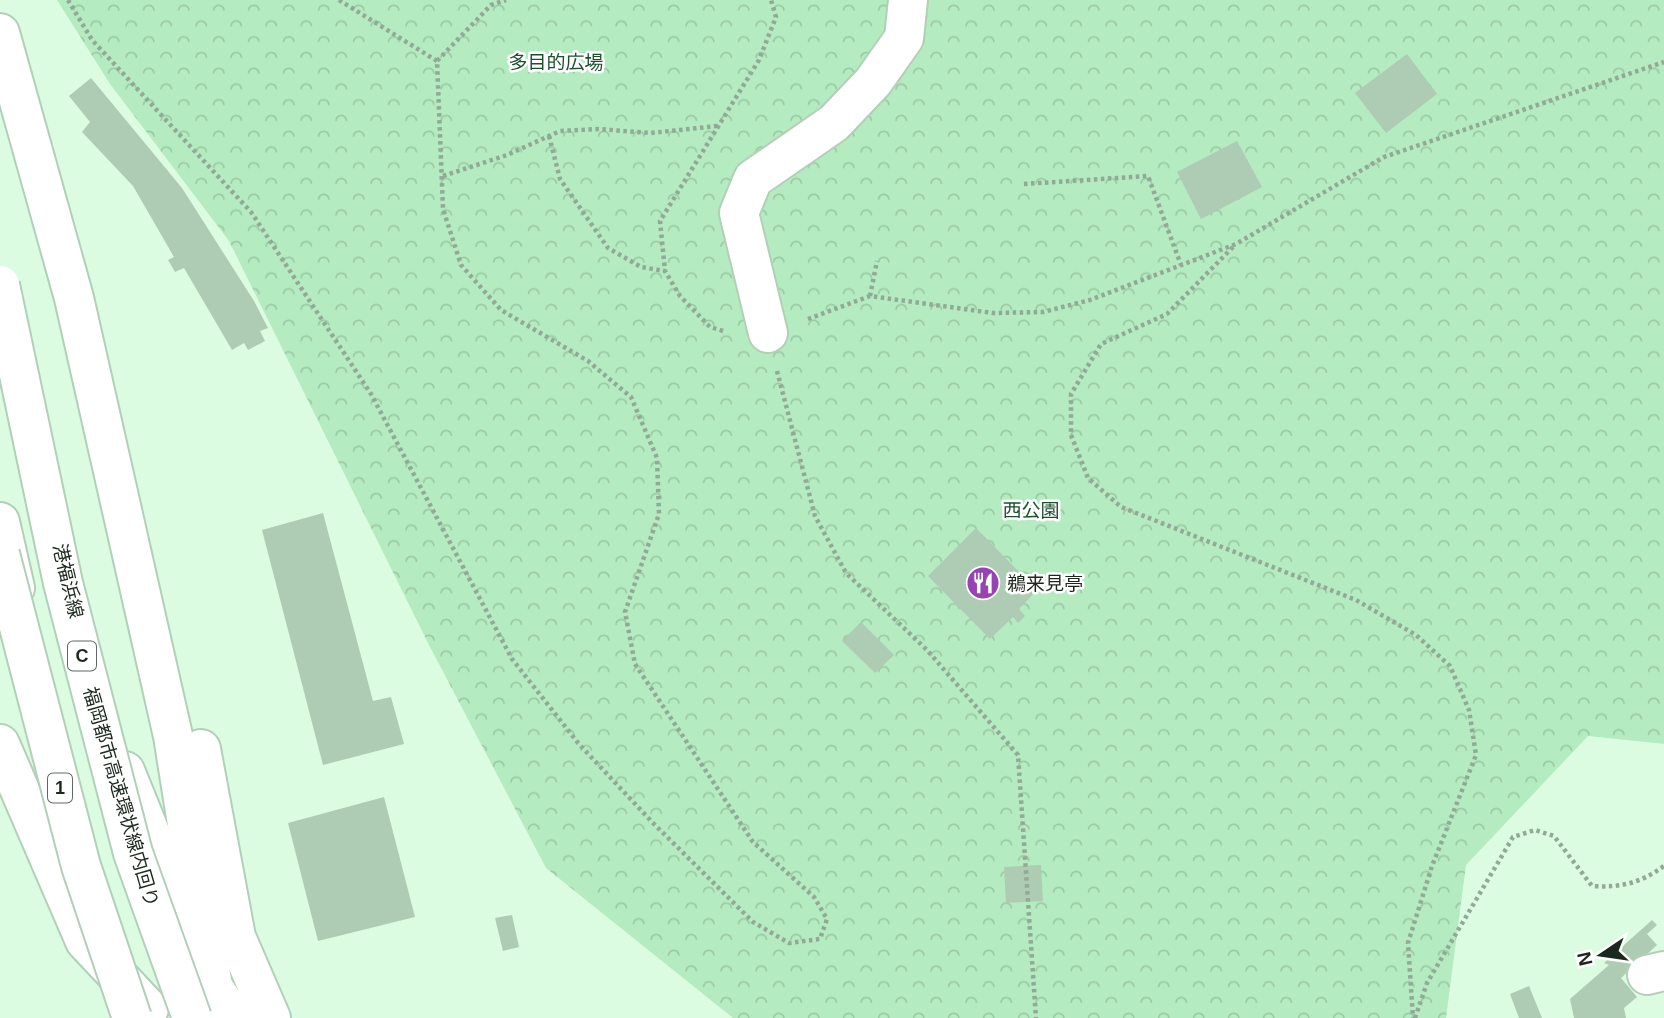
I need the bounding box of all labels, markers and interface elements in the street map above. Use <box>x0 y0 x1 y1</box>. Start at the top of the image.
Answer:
park label: 多目的広場 <box>508 52 604 73</box>
park label: 西公園 <box>1002 500 1060 521</box>
street label: 港福浜線 <box>49 542 87 620</box>
restaurant icon: 鵜来見亭 <box>964 564 1002 602</box>
place label: 鵜来見亭 <box>1007 573 1083 594</box>
road number: C <box>68 642 96 670</box>
street label: 福岡都市高速環状線内回り <box>79 685 163 909</box>
road number: 1 <box>48 774 72 802</box>
north arrow <box>1566 920 1636 990</box>
text: N <box>1573 950 1597 968</box>

